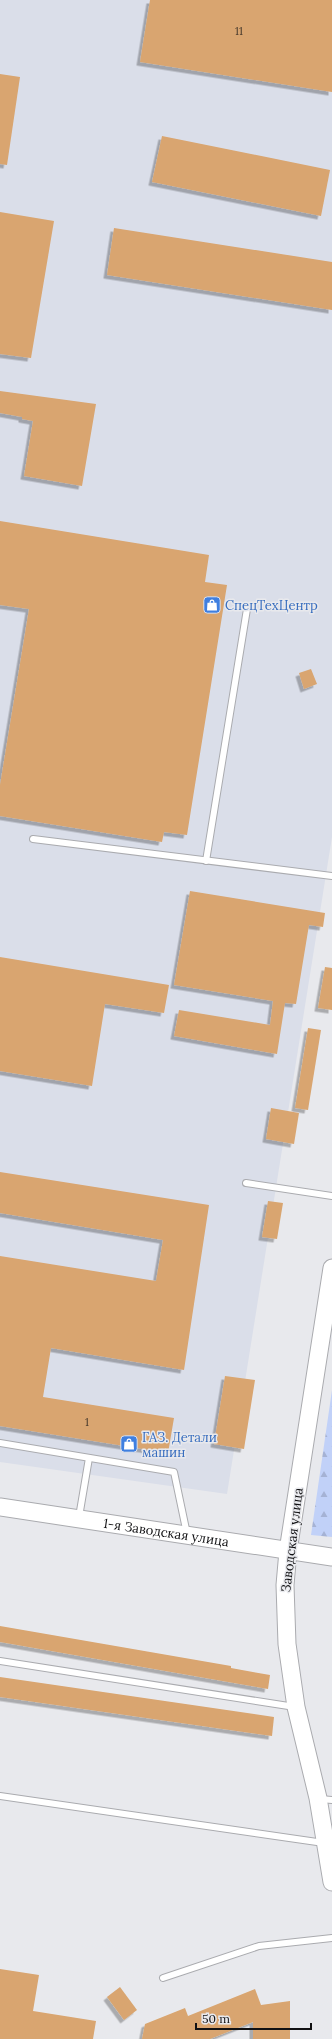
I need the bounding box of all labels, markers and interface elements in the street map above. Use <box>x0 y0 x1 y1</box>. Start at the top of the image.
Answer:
house number: 11 <box>235 24 243 38</box>
shop icon: СпецТехЦентр <box>202 595 222 615</box>
place label: СпецТехЦентр <box>225 597 318 614</box>
house number: 1 <box>85 1415 89 1429</box>
place label: ГАЗ. Детали машин <box>142 1429 217 1461</box>
shop icon: ГАЗ. Детали машин <box>119 1434 139 1454</box>
street label: Заводская улица <box>277 1486 307 1593</box>
street label: 1-я Заводская улица <box>102 1514 230 1550</box>
scale bar <box>196 2005 311 2031</box>
text: 50 m <box>202 2011 230 2026</box>

